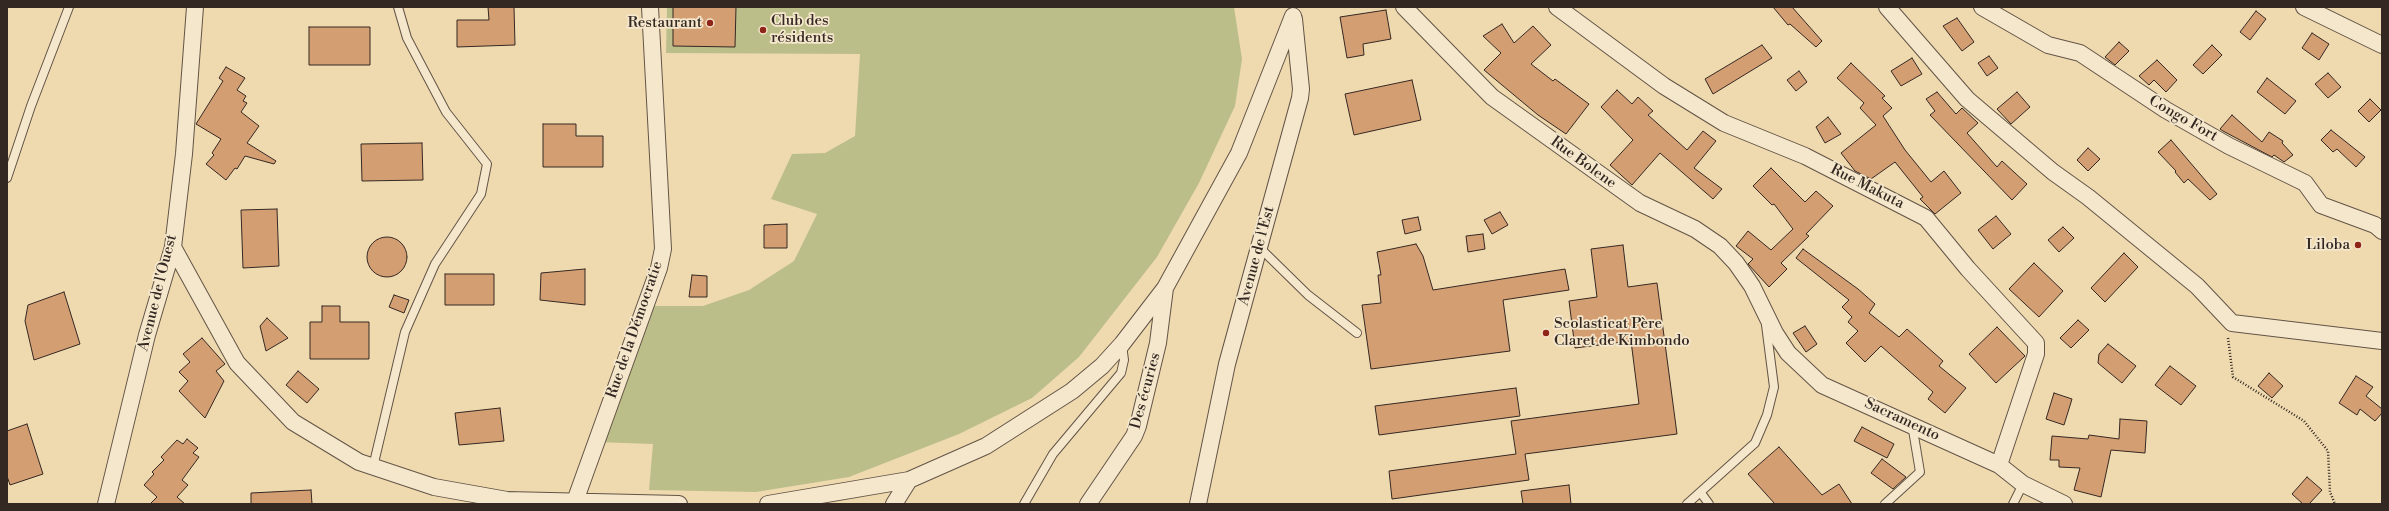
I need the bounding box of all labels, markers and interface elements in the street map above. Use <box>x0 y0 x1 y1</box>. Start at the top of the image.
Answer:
place label: Club des résidents <box>771 12 833 47</box>
place label: Restaurant <box>628 14 702 32</box>
marker: Restaurant <box>705 18 715 28</box>
marker: Club des résidents <box>758 25 768 35</box>
street label: Congo Fort <box>2145 92 2221 146</box>
street label: Rue Bolene <box>1547 133 1619 193</box>
street label: Rue Makuta <box>1827 161 1907 213</box>
street label: Avenue de l'Est <box>1235 204 1279 308</box>
street label: Avenue de l'Ouest <box>135 233 181 353</box>
place label: Liloba <box>2306 236 2350 254</box>
marker: Liloba <box>2353 240 2363 250</box>
street label: Rue de la Démocratie <box>603 259 667 401</box>
place label: Scolasticat Père Claret de Kimbondo <box>1554 315 1690 350</box>
marker: Scolasticat Père Claret de Kimbondo <box>1541 328 1551 338</box>
street label: Des écuries <box>1127 351 1165 431</box>
street label: Sacramento <box>1861 395 1943 445</box>

